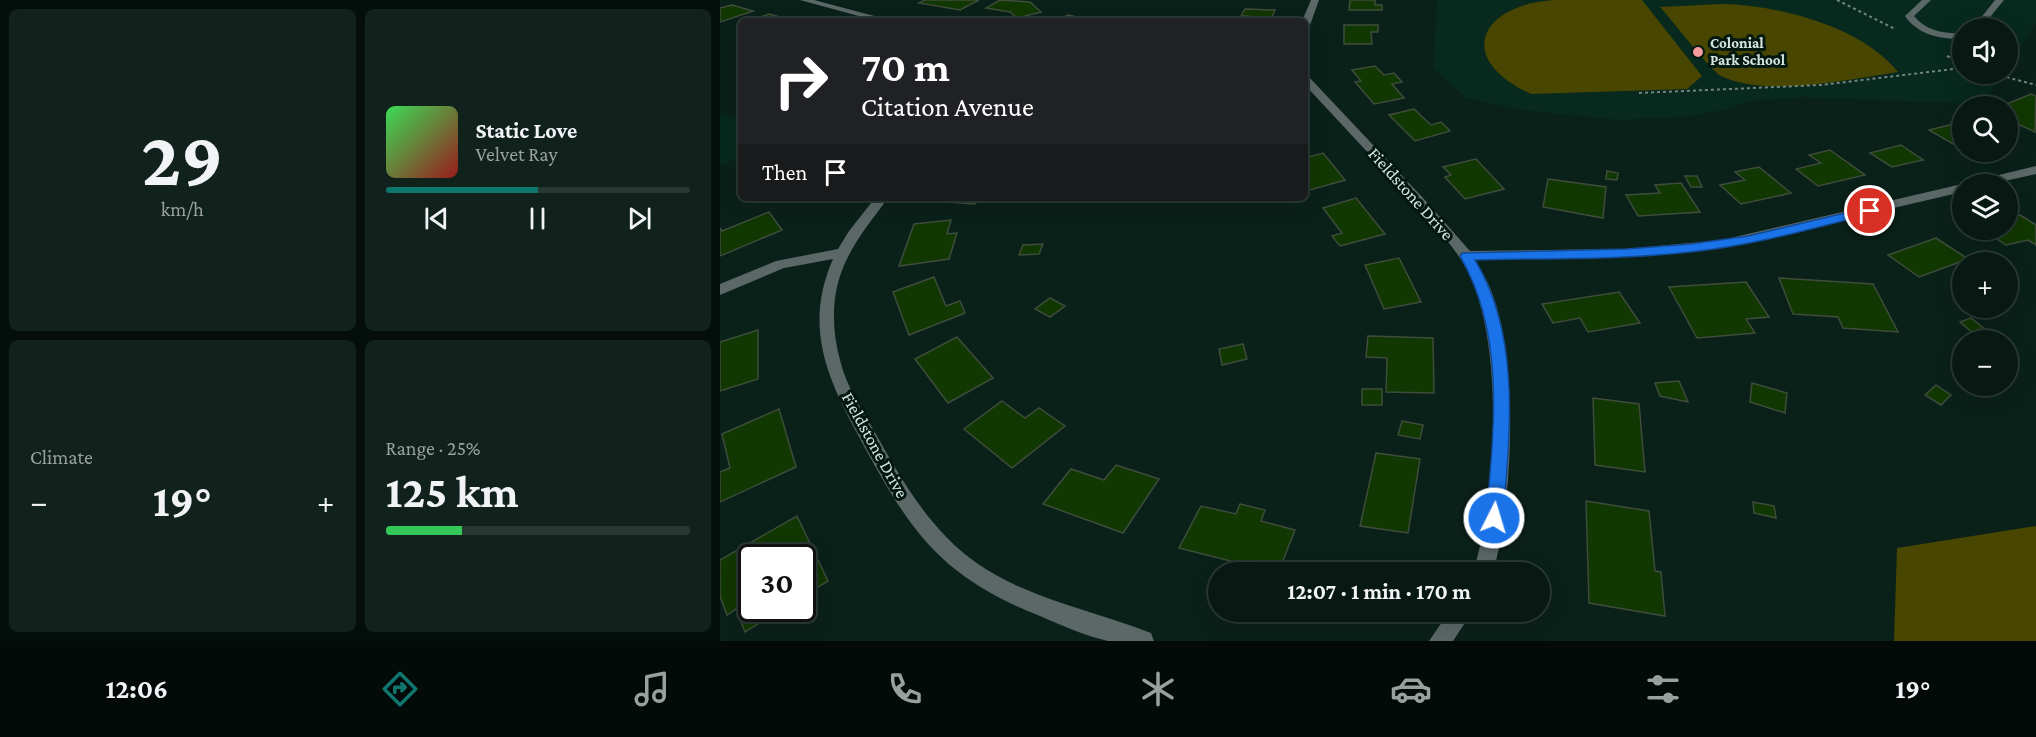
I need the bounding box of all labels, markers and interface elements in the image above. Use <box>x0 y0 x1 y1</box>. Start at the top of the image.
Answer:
map controls <box>1952 18 2018 396</box>
button: sound <box>1952 18 2018 84</box>
place label: Colonial Park School <box>1710 35 1786 68</box>
icon: right <box>762 42 840 120</box>
text: 70 m <box>861 43 950 90</box>
marker: Colonial Park School <box>1691 45 1705 59</box>
text: Citation Avenue <box>861 92 1034 122</box>
button: search <box>1952 96 2018 162</box>
text: 29 <box>141 115 223 202</box>
text: Static Love <box>476 118 577 143</box>
text: Velvet Ray <box>476 143 558 165</box>
street label: Fieldstone Drive <box>1364 144 1458 244</box>
icon: arrive <box>819 156 852 189</box>
text: Then <box>762 160 807 185</box>
button: layers <box>1952 174 2018 240</box>
pin <box>1844 185 1895 236</box>
icon: arrive <box>1853 194 1886 227</box>
text: km/h <box>161 198 204 220</box>
icon: previous <box>420 202 453 235</box>
icon: pause <box>521 202 554 235</box>
icon: next <box>623 202 656 235</box>
button: + <box>1952 252 2018 318</box>
button: − <box>1952 330 2018 396</box>
street label: Fieldstone Drive <box>838 389 912 501</box>
text: Range · 25% <box>386 437 481 459</box>
text: Climate <box>30 446 93 468</box>
text: 125 km <box>386 467 519 517</box>
text: 19° <box>153 476 212 526</box>
text: − <box>30 483 47 520</box>
text: + <box>317 483 334 520</box>
position arrow <box>1462 486 1526 550</box>
speed limit sign: 30 <box>738 544 816 622</box>
text: 12:07 · 1 min · 170 m <box>1287 579 1471 604</box>
icon: directions <box>379 668 421 710</box>
icon: music <box>631 668 673 710</box>
icon: phone <box>884 668 926 710</box>
icon: climate <box>1137 668 1179 710</box>
icon: car <box>1390 668 1432 710</box>
icon: filters <box>1642 668 1684 710</box>
text: 12:06 <box>105 674 168 704</box>
text: 19° <box>1895 674 1931 704</box>

